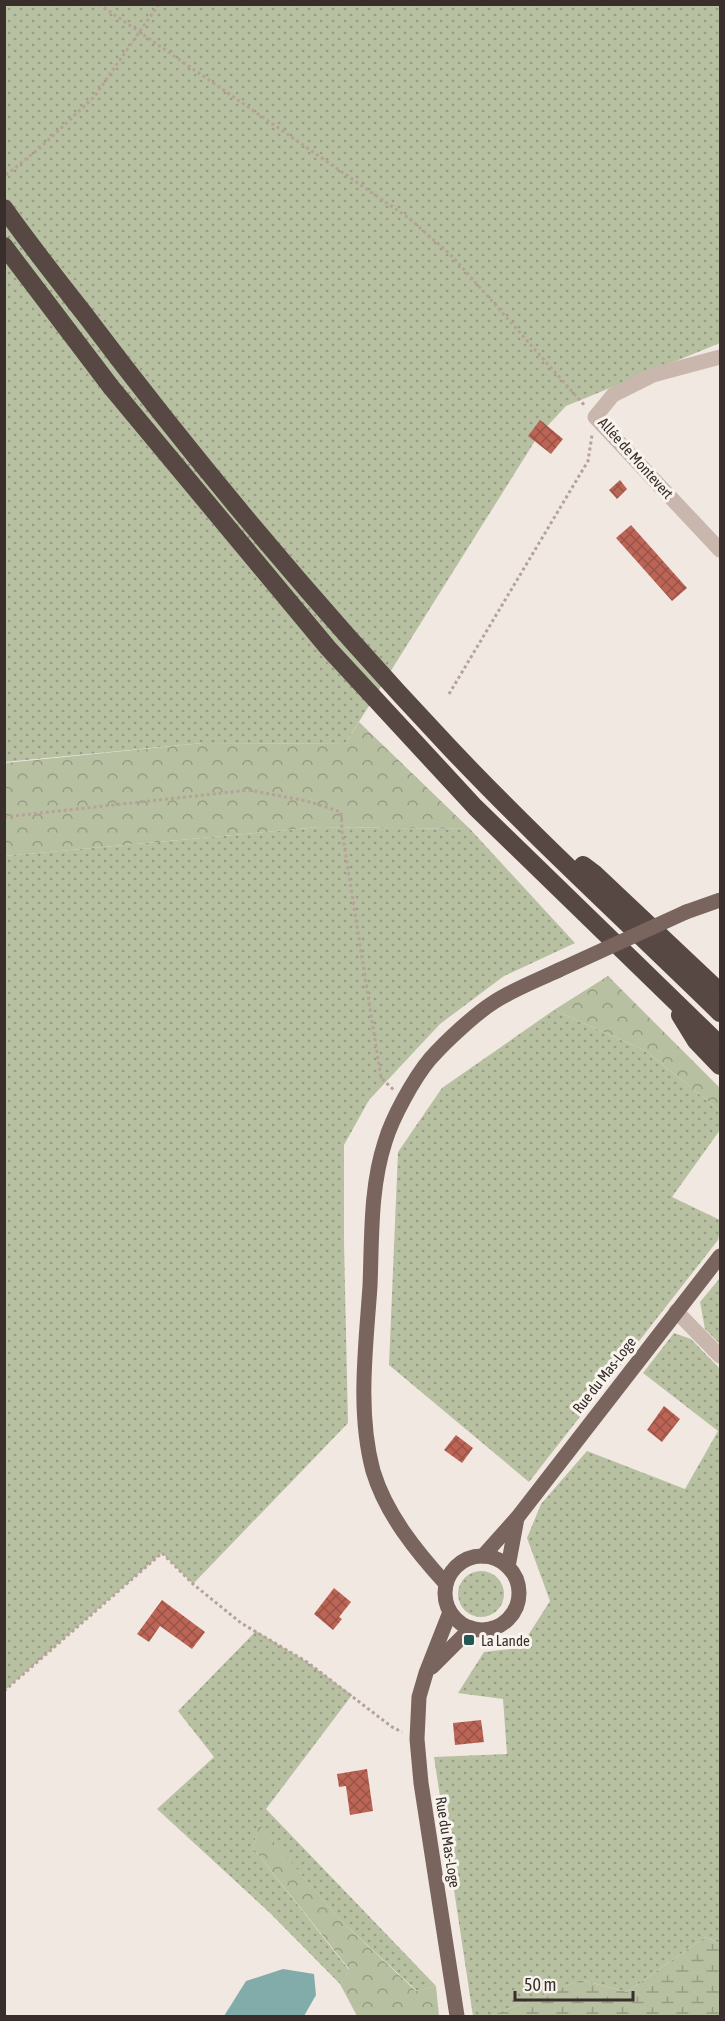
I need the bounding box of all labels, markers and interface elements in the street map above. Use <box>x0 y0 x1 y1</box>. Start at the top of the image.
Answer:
street label: Allée de Montevert <box>595 414 677 502</box>
street label: Rue du Mas-Loge <box>569 1333 639 1416</box>
place label: La Lande <box>481 1632 530 1649</box>
marker: La Lande <box>462 1633 476 1647</box>
street label: Rue du Mas-Loge <box>432 1795 464 1889</box>
scale bar <box>515 1964 634 2002</box>
text: 50 m <box>524 1974 556 1995</box>

